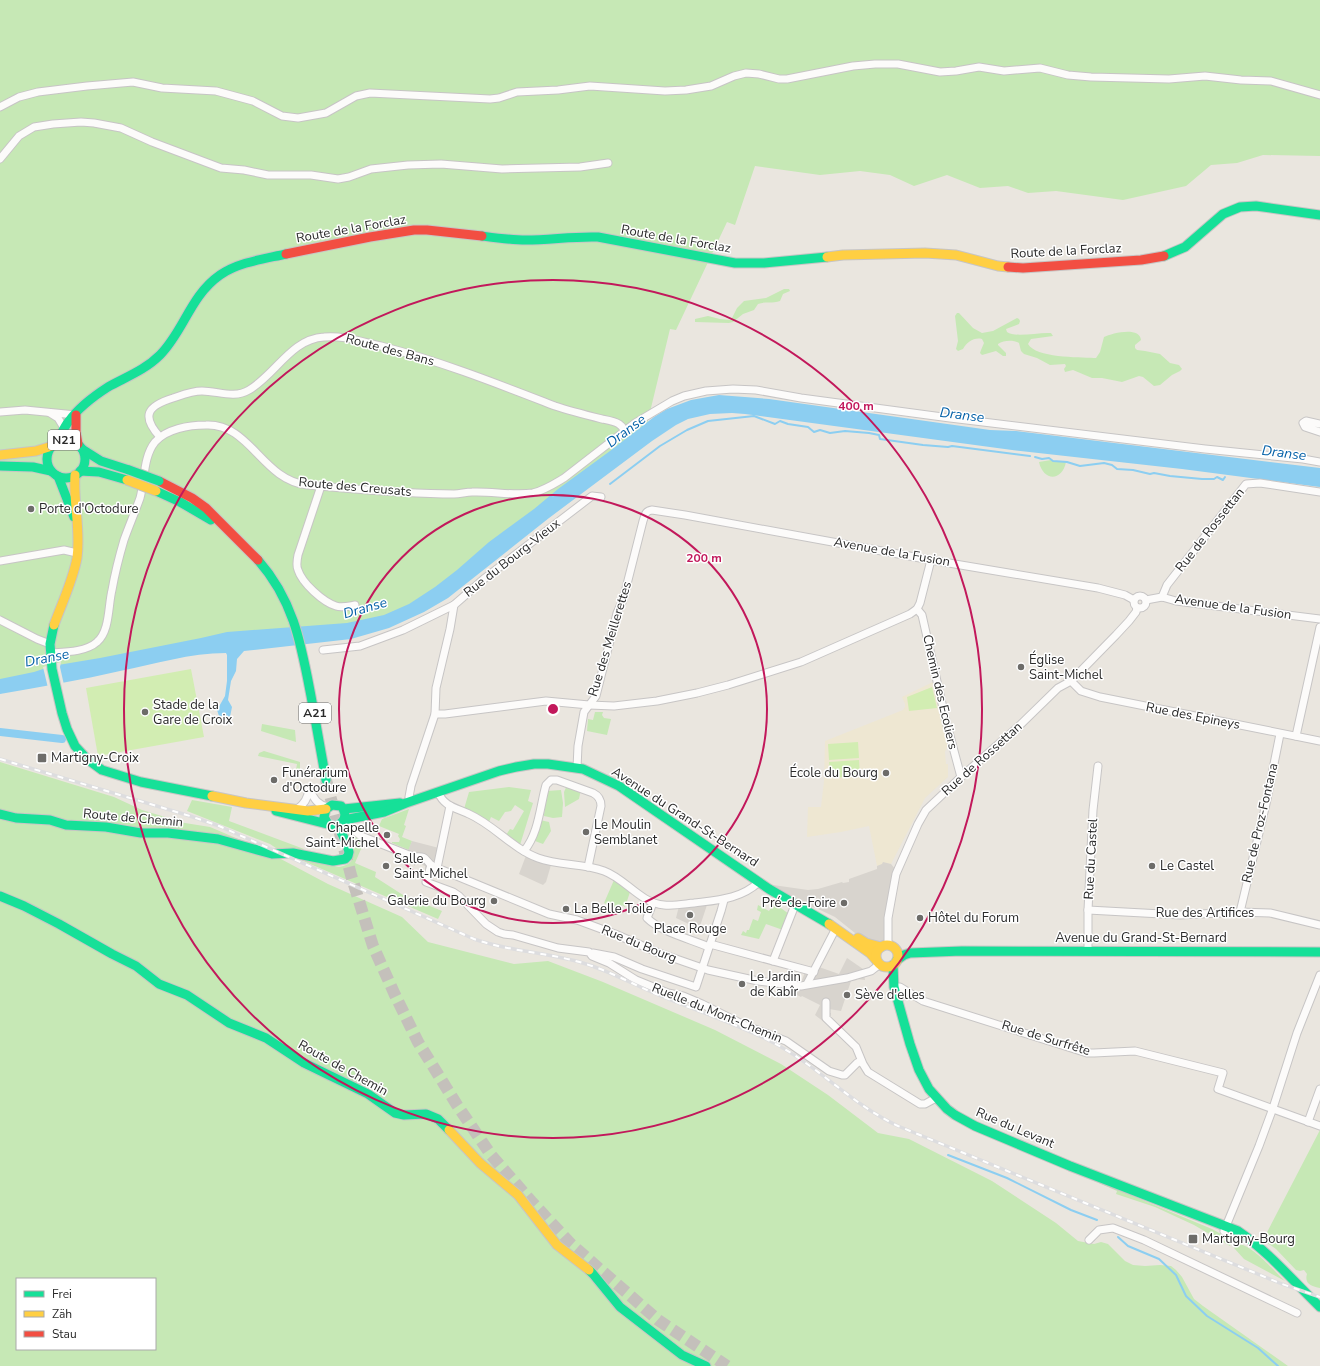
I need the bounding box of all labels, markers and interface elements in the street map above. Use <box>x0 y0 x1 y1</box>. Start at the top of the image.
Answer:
street label: Route de la Forclaz <box>295 210 407 248</box>
street label: Route de la Forclaz <box>620 220 732 258</box>
street label: Route de la Forclaz <box>1010 239 1122 263</box>
street label: Route des Bans <box>344 330 436 370</box>
text: 400 m <box>838 398 874 414</box>
water label: Dranse <box>939 403 986 427</box>
water label: Dranse <box>602 410 650 452</box>
road number: N21 <box>48 430 80 450</box>
water label: Dranse <box>1261 441 1308 465</box>
street label: Route des Creusats <box>298 473 412 501</box>
street label: Rue de Rossettan <box>1171 484 1249 576</box>
place label: Porte d'Octodure <box>39 500 139 518</box>
marker: Porte d'Octodure <box>26 504 36 514</box>
street label: Rue du Bourg-Vieux <box>460 515 564 601</box>
street label: Avenue de la Fusion <box>833 533 951 571</box>
text: 200 m <box>686 550 722 566</box>
street label: Rue des Meillerettes <box>584 579 636 699</box>
street label: Avenue de la Fusion <box>1173 590 1293 624</box>
water label: Dranse <box>341 593 390 623</box>
street label: Chemin des Ecoliers <box>918 633 962 751</box>
water label: Dranse <box>23 644 71 672</box>
place label: Église Saint-Michel <box>1029 650 1103 684</box>
marker: Église Saint-Michel <box>1016 662 1026 672</box>
place label: Stade de la Gare de Croix <box>153 696 233 729</box>
street label: Rue des Epineys <box>1144 698 1242 734</box>
centre of rings <box>546 702 560 716</box>
road number: A21 <box>299 703 331 723</box>
marker: Stade de la Gare de Croix <box>140 707 150 717</box>
street label: Rue de Rossettan <box>938 718 1026 800</box>
place label: Martigny-Croix <box>51 749 139 767</box>
marker: Martigny-Croix <box>36 752 48 764</box>
street label: Rue de Proz-Fontana <box>1237 761 1283 885</box>
street label: Avenue du Grand-St-Bernard <box>608 763 762 871</box>
place label: École du Bourg <box>790 763 878 782</box>
place label: Funérarium d'Octodure <box>282 764 348 797</box>
marker: École du Bourg <box>881 768 891 778</box>
marker: Funérarium d'Octodure <box>269 775 279 785</box>
street label: Route de Chemin <box>82 805 184 831</box>
place label: Le Moulin Semblanet <box>594 816 658 849</box>
street label: Rue du Castel <box>1080 818 1102 900</box>
place label: Chapelle Saint-Michel <box>305 819 379 852</box>
marker: Le Moulin Semblanet <box>581 827 591 837</box>
marker: Chapelle Saint-Michel <box>382 830 392 840</box>
place label: Salle Saint-Michel <box>394 850 468 883</box>
place label: Le Castel <box>1160 857 1214 875</box>
marker: Salle Saint-Michel <box>381 861 391 871</box>
marker: Le Castel <box>1147 861 1157 871</box>
place label: Galerie du Bourg <box>387 892 486 910</box>
place label: Pré-de-Foire <box>762 894 836 912</box>
marker: Galerie du Bourg <box>489 896 499 906</box>
marker: Pré-de-Foire <box>839 898 849 908</box>
place label: La Belle Toile <box>574 900 653 918</box>
marker: La Belle Toile <box>561 904 571 914</box>
street label: Rue des Artifices <box>1156 904 1254 922</box>
place label: Hôtel du Forum <box>928 909 1019 927</box>
marker: Place Rouge <box>685 910 695 920</box>
marker: Hôtel du Forum <box>915 913 925 923</box>
place label: Place Rouge <box>654 920 726 938</box>
street label: Rue du Bourg <box>599 921 679 967</box>
street label: Avenue du Grand-St-Bernard <box>1055 929 1227 947</box>
place label: Le Jardin de Kabîr <box>750 968 801 1001</box>
street label: Ruelle du Mont-Chemin <box>649 979 785 1047</box>
marker: Le Jardin de Kabîr <box>737 979 747 989</box>
place label: Sève d'elles <box>855 986 925 1004</box>
marker: Sève d'elles <box>842 990 852 1000</box>
street label: Rue de Surfrête <box>1000 1016 1092 1060</box>
street label: Route de Chemin <box>295 1036 391 1100</box>
street label: Rue du Levant <box>973 1103 1057 1153</box>
place label: Martigny-Bourg <box>1202 1230 1295 1248</box>
marker: Martigny-Bourg <box>1187 1233 1199 1245</box>
legend <box>16 1278 156 1350</box>
text: Frei <box>52 1286 72 1302</box>
text: Zäh <box>52 1306 72 1322</box>
text: Stau <box>52 1326 77 1342</box>

